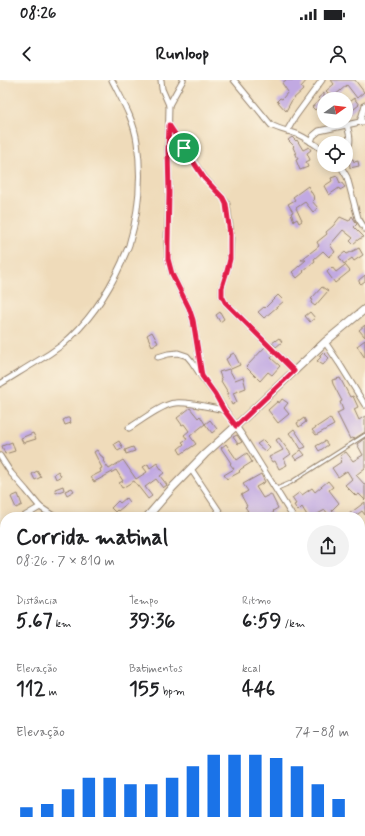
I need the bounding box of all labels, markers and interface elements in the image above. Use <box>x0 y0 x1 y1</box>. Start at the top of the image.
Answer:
text: 08:26 <box>20 4 56 24</box>
text: Runloop <box>156 42 209 66</box>
icon: back <box>16 43 38 65</box>
icon: person <box>327 43 349 65</box>
north arrow <box>317 92 353 128</box>
map controls <box>317 92 353 172</box>
pin <box>167 131 201 165</box>
button: locate <box>317 136 353 172</box>
icon: arrive <box>173 137 195 159</box>
text: Corrida matinal <box>16 524 168 552</box>
button: share <box>307 525 349 567</box>
text: 08:26 · 7 × 810 m <box>16 553 115 570</box>
text: Distância <box>16 594 57 608</box>
text: Tempo <box>129 594 158 608</box>
text: Ritmo <box>242 594 271 608</box>
text: 5.67 <box>16 608 52 635</box>
text: 39:36 <box>129 608 175 635</box>
text: 6:59 <box>242 608 282 635</box>
text: km <box>52 617 72 631</box>
text: /km <box>282 617 305 631</box>
text: Elevação <box>16 662 57 676</box>
text: Batimentos <box>129 662 183 676</box>
text: kcal <box>242 662 260 676</box>
text: 112 <box>16 676 45 703</box>
text: 155 <box>129 676 160 703</box>
text: 446 <box>242 676 275 703</box>
text: m <box>45 685 57 699</box>
text: bpm <box>160 685 185 699</box>
text: Elevação <box>16 724 65 741</box>
text: 74–88 m <box>295 724 349 741</box>

